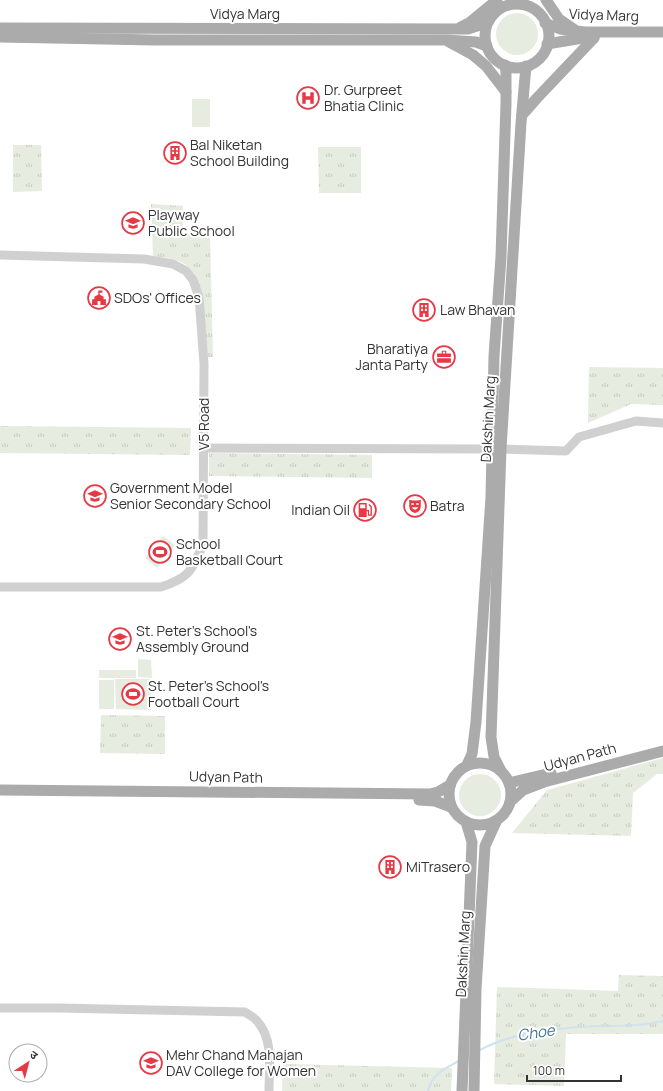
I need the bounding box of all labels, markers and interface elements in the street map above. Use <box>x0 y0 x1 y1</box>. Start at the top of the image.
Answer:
street label: Vidya Marg <box>210 4 280 23</box>
street label: Vidya Marg <box>569 4 639 25</box>
place label: Dr. Gurpreet Bhatia Clinic <box>324 80 404 115</box>
hospital icon: Dr. Gurpreet Bhatia Clinic <box>295 85 321 111</box>
place label: Bal Niketan School Building <box>190 135 289 170</box>
building icon: Bal Niketan School Building <box>162 140 188 166</box>
place label: Playway Public School <box>148 205 235 240</box>
school or university icon: Playway Public School <box>120 210 146 236</box>
public building icon: SDOs' Offices <box>86 285 112 311</box>
place label: SDOs' Offices <box>114 288 201 307</box>
building icon: Law Bhavan <box>411 297 437 323</box>
place label: Law Bhavan <box>440 300 515 319</box>
place label: Bharatiya Janta Party <box>355 339 429 374</box>
office icon: Bharatiya Janta Party <box>431 344 457 370</box>
street label: Dakshin Marg <box>476 375 499 463</box>
street label: V5 Road <box>194 398 213 450</box>
place label: Government Model Senior Secondary School <box>110 478 271 513</box>
school or university icon: Government Model Senior Secondary School <box>82 483 108 509</box>
theatre icon: Batra <box>402 493 428 519</box>
place label: Batra <box>430 496 465 515</box>
fuel station icon: Indian Oil <box>352 497 378 523</box>
place label: Indian Oil <box>291 500 350 519</box>
place label: School Basketball Court <box>176 534 283 569</box>
sports icon: School Basketball Court <box>147 539 173 565</box>
place label: St. Peter's School's Assembly Ground <box>136 621 257 656</box>
school or university icon: St. Peter's School's Assembly Ground <box>107 626 133 652</box>
place label: St. Peter's School's Football Court <box>148 676 269 711</box>
sports icon: St. Peter's School's Football Court <box>120 681 146 707</box>
street label: Udyan Path <box>542 738 618 775</box>
street label: Udyan Path <box>189 766 263 787</box>
building icon: MiTrasero <box>377 854 403 880</box>
place label: MiTrasero <box>406 857 470 876</box>
street label: Dakshin Marg <box>451 910 474 998</box>
water label: Choe <box>516 1019 557 1046</box>
north arrow <box>8 1043 48 1083</box>
place label: Mehr Chand Mahajan DAV College for Women <box>166 1045 316 1080</box>
text: उ <box>27 1047 42 1063</box>
school or university icon: Mehr Chand Mahajan DAV College for Women <box>138 1050 164 1076</box>
scale bar <box>527 1057 621 1083</box>
text: 100 m <box>533 1062 565 1079</box>

